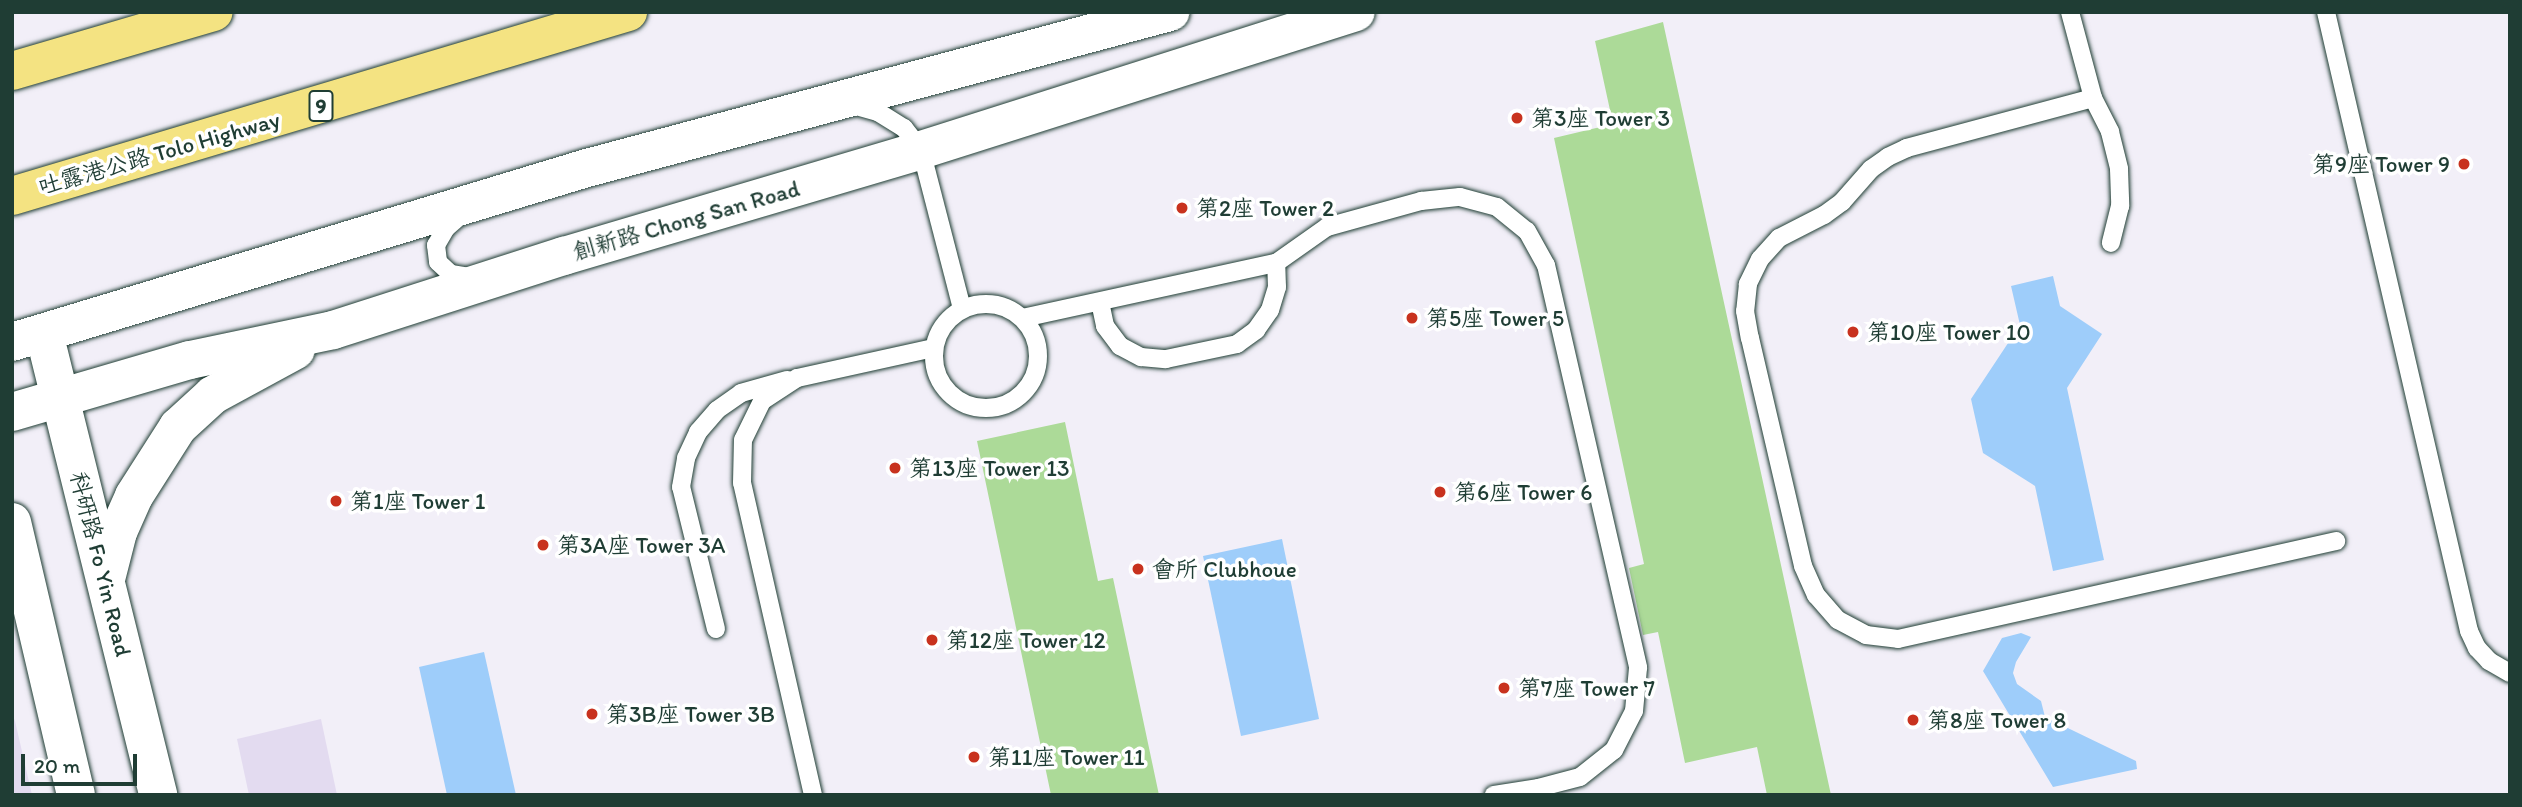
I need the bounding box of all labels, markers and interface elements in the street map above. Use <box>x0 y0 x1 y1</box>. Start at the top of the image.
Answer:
road number: 9 <box>307 88 335 124</box>
place label: 第3座 Tower 3 <box>1531 104 1670 132</box>
street label: 吐露港公路 Tolo Highway <box>35 105 283 201</box>
marker: 第3座 Tower 3 <box>1509 110 1525 126</box>
place label: 第9座 Tower 9 <box>2312 150 2450 178</box>
marker: 第9座 Tower 9 <box>2456 156 2472 172</box>
street label: 創新路 Chong San Road <box>569 174 803 266</box>
place label: 第2座 Tower 2 <box>1196 194 1334 222</box>
marker: 第2座 Tower 2 <box>1174 200 1190 216</box>
place label: 第5座 Tower 5 <box>1426 304 1564 332</box>
marker: 第5座 Tower 5 <box>1404 310 1420 326</box>
place label: 第10座 Tower 10 <box>1867 318 2031 346</box>
marker: 第10座 Tower 10 <box>1845 324 1861 340</box>
place label: 第13座 Tower 13 <box>909 454 1069 482</box>
marker: 第13座 Tower 13 <box>887 460 903 476</box>
street label: 科研路 Fo Yin Road <box>65 469 137 659</box>
place label: 第6座 Tower 6 <box>1454 478 1592 506</box>
marker: 第6座 Tower 6 <box>1432 484 1448 500</box>
place label: 第1座 Tower 1 <box>350 487 485 515</box>
marker: 第1座 Tower 1 <box>328 493 344 509</box>
place label: 第3A座 Tower 3A <box>557 531 726 559</box>
marker: 第3A座 Tower 3A <box>535 537 551 553</box>
place label: 會所 Clubhoue <box>1152 555 1297 583</box>
marker: 會所 Clubhoue <box>1130 561 1146 577</box>
place label: 第12座 Tower 12 <box>946 626 1106 654</box>
marker: 第12座 Tower 12 <box>924 632 940 648</box>
place label: 第7座 Tower 7 <box>1518 674 1655 702</box>
marker: 第7座 Tower 7 <box>1496 680 1512 696</box>
place label: 第3B座 Tower 3B <box>606 700 775 728</box>
marker: 第3B座 Tower 3B <box>584 706 600 722</box>
place label: 第8座 Tower 8 <box>1927 706 2066 734</box>
marker: 第8座 Tower 8 <box>1905 712 1921 728</box>
scale bar <box>24 740 140 784</box>
place label: 第11座 Tower 11 <box>988 743 1145 771</box>
marker: 第11座 Tower 11 <box>966 749 982 765</box>
text: 20 m <box>34 753 80 778</box>

